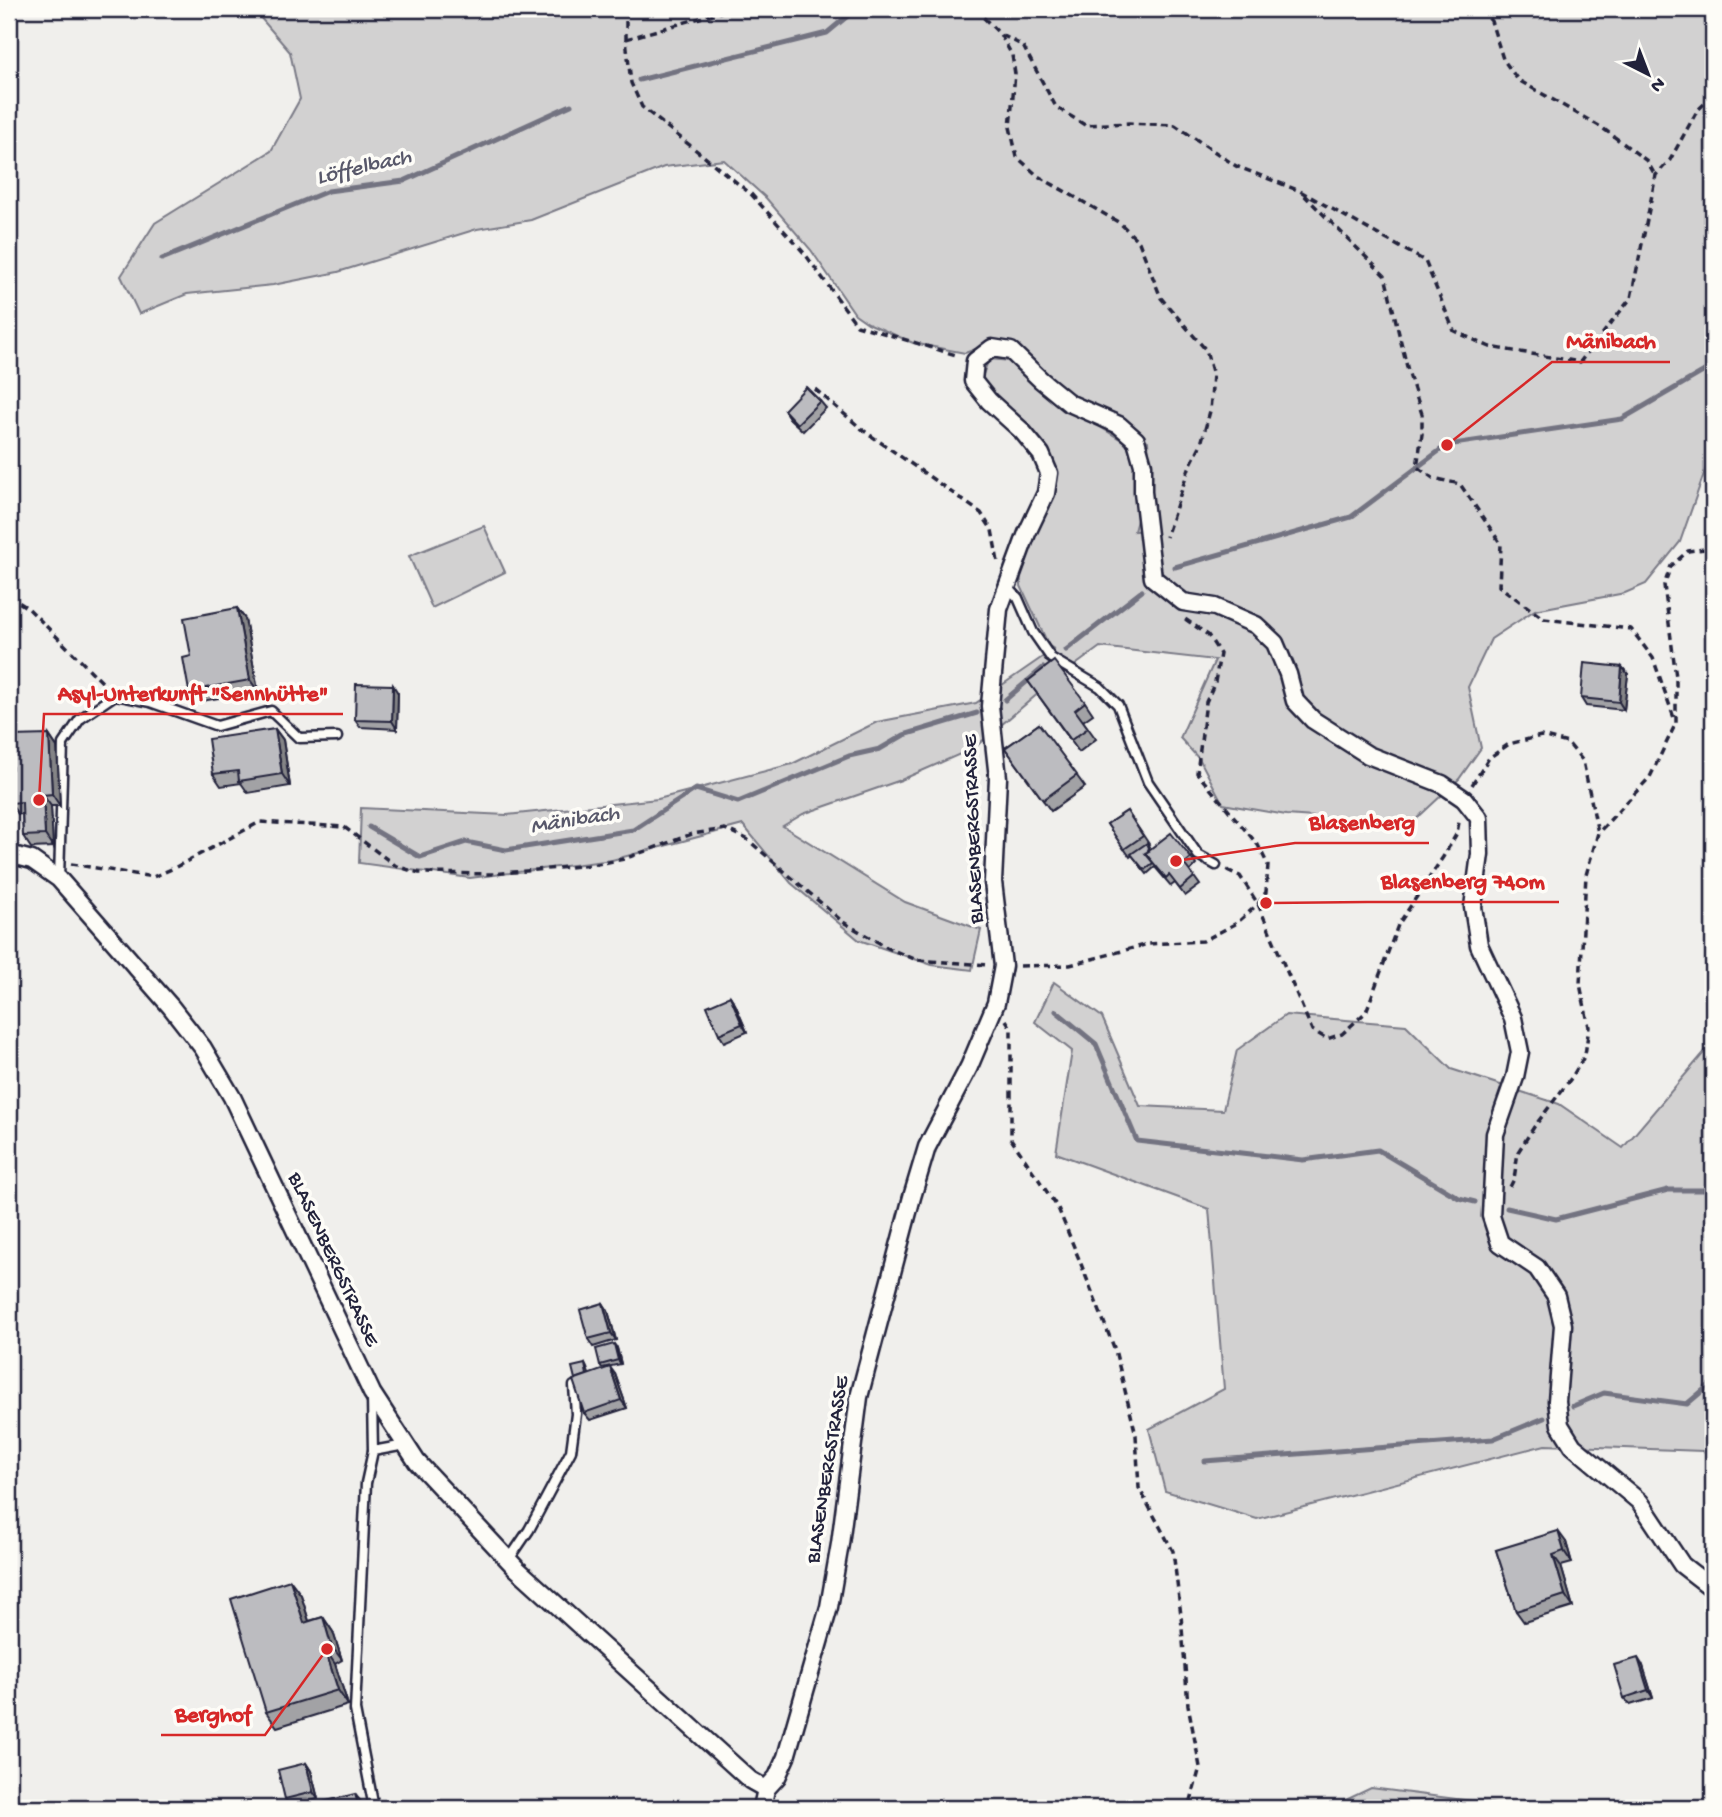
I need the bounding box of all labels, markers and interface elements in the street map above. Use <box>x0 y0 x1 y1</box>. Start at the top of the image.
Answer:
north arrow <box>1614 38 1684 108</box>
text: N <box>1645 71 1669 97</box>
water label: Löffelbach <box>314 144 415 192</box>
callout: Mänibach <box>1552 318 1670 362</box>
text: Mänibach <box>1566 330 1656 357</box>
callout: Asyl-Unterkunft "Sennhütte" <box>44 670 343 714</box>
text: Asyl-Unterkunft "Sennhütte" <box>57 682 328 709</box>
street label: BLASENBERGSTRASSE <box>959 733 991 925</box>
callout: Blasenberg <box>1295 799 1429 843</box>
water label: Mänibach <box>529 801 622 841</box>
text: Blasenberg <box>1308 811 1415 838</box>
callout: Blasenberg 740m <box>1367 858 1559 902</box>
text: Blasenberg 740m <box>1380 870 1546 897</box>
street label: BLASENBERGSTRASSE <box>280 1168 384 1352</box>
street label: BLASENBERGSTRASSE <box>802 1374 856 1566</box>
callout: Berghof <box>161 1691 265 1735</box>
text: Berghof <box>174 1703 253 1730</box>

